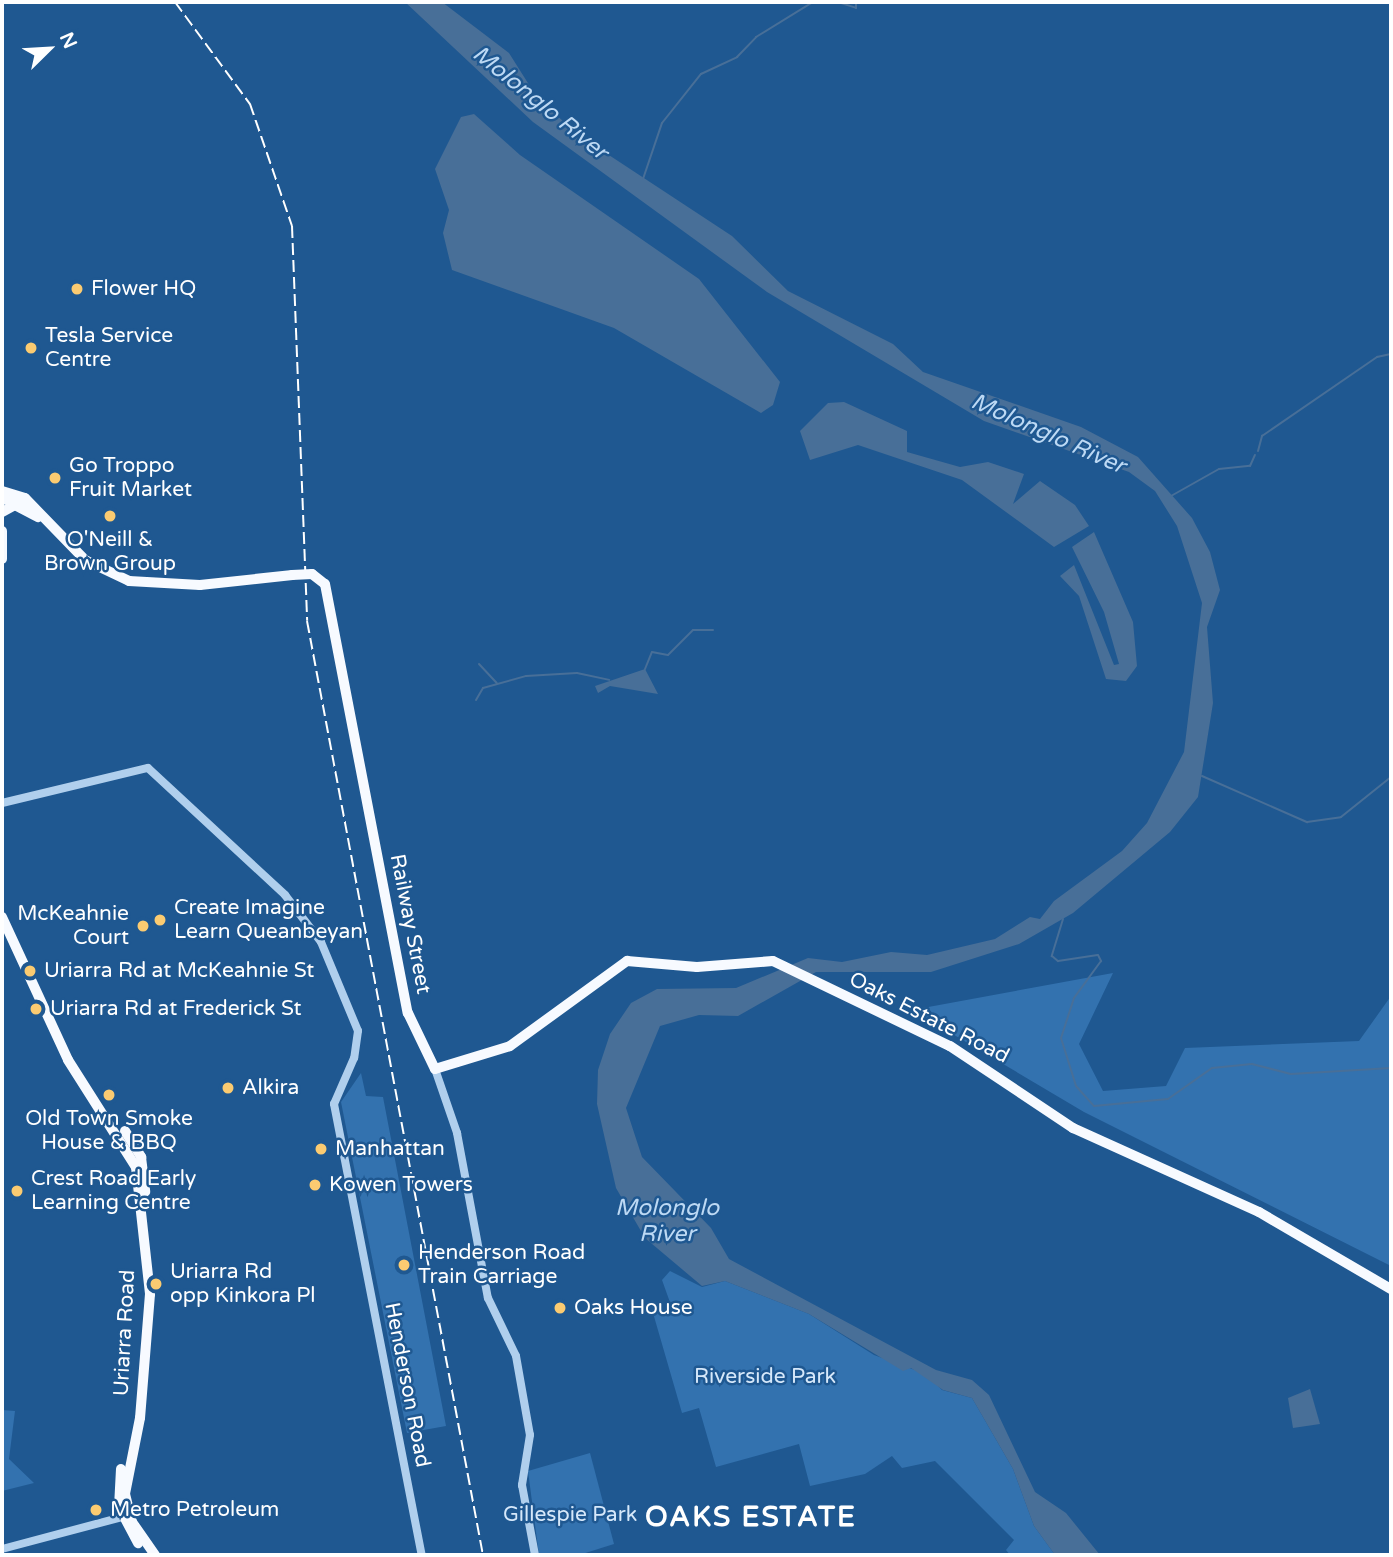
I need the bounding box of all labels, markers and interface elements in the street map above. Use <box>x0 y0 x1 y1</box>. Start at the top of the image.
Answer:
north arrow <box>14 14 84 84</box>
text: N <box>55 29 81 52</box>
water label: Molonglo River <box>467 40 613 166</box>
place label: Flower HQ <box>91 276 196 302</box>
marker: Flower HQ <box>69 281 85 297</box>
place label: Tesla Service Centre <box>45 323 173 373</box>
marker: Tesla Service Centre <box>23 340 39 356</box>
water label: Molonglo River <box>967 388 1129 480</box>
place label: Go Troppo Fruit Market <box>69 453 192 503</box>
marker: Go Troppo Fruit Market <box>47 470 63 486</box>
marker: O'Neill & Brown Group <box>102 508 118 524</box>
place label: O'Neill & Brown Group <box>44 527 176 577</box>
street label: Railway Street <box>384 852 436 996</box>
place label: Create Imagine Learn Queanbeyan <box>174 895 363 945</box>
place label: McKeahnie Court <box>17 901 129 951</box>
marker: Create Imagine Learn Queanbeyan <box>152 912 168 928</box>
marker: McKeahnie Court <box>135 918 151 934</box>
place label: Uriarra Rd at McKeahnie St <box>44 958 314 984</box>
marker: Uriarra Rd at McKeahnie St <box>22 963 38 979</box>
street label: Oaks Estate Road <box>845 967 1013 1069</box>
place label: Uriarra Rd at Frederick St <box>50 996 301 1022</box>
marker: Uriarra Rd at Frederick St <box>28 1001 44 1017</box>
place label: Alkira <box>242 1075 299 1101</box>
marker: Alkira <box>220 1080 236 1096</box>
marker: Old Town Smoke House & BBQ <box>101 1087 117 1103</box>
place label: Old Town Smoke House & BBQ <box>25 1106 193 1156</box>
place label: Manhattan <box>335 1136 445 1162</box>
marker: Manhattan <box>313 1141 329 1157</box>
place label: Crest Road Early Learning Centre <box>31 1166 196 1216</box>
place label: Kowen Towers <box>329 1172 473 1198</box>
marker: Kowen Towers <box>307 1177 323 1193</box>
marker: Crest Road Early Learning Centre <box>9 1183 25 1199</box>
water label: Molonglo River <box>615 1194 719 1248</box>
place label: Henderson Road Train Carriage <box>418 1240 585 1290</box>
marker: Henderson Road Train Carriage <box>396 1257 412 1273</box>
place label: Uriarra Rd opp Kinkora Pl <box>170 1259 315 1309</box>
street label: Uriarra Road <box>109 1269 141 1397</box>
marker: Uriarra Rd opp Kinkora Pl <box>148 1276 164 1292</box>
place label: Oaks House <box>574 1295 693 1321</box>
street label: Henderson Road <box>379 1300 435 1470</box>
marker: Oaks House <box>552 1300 568 1316</box>
park label: Riverside Park <box>694 1364 836 1390</box>
place label: Metro Petroleum <box>110 1497 279 1523</box>
district label: OAKS ESTATE <box>646 1500 856 1534</box>
marker: Metro Petroleum <box>88 1502 104 1518</box>
park label: Gillespie Park <box>503 1502 637 1528</box>

